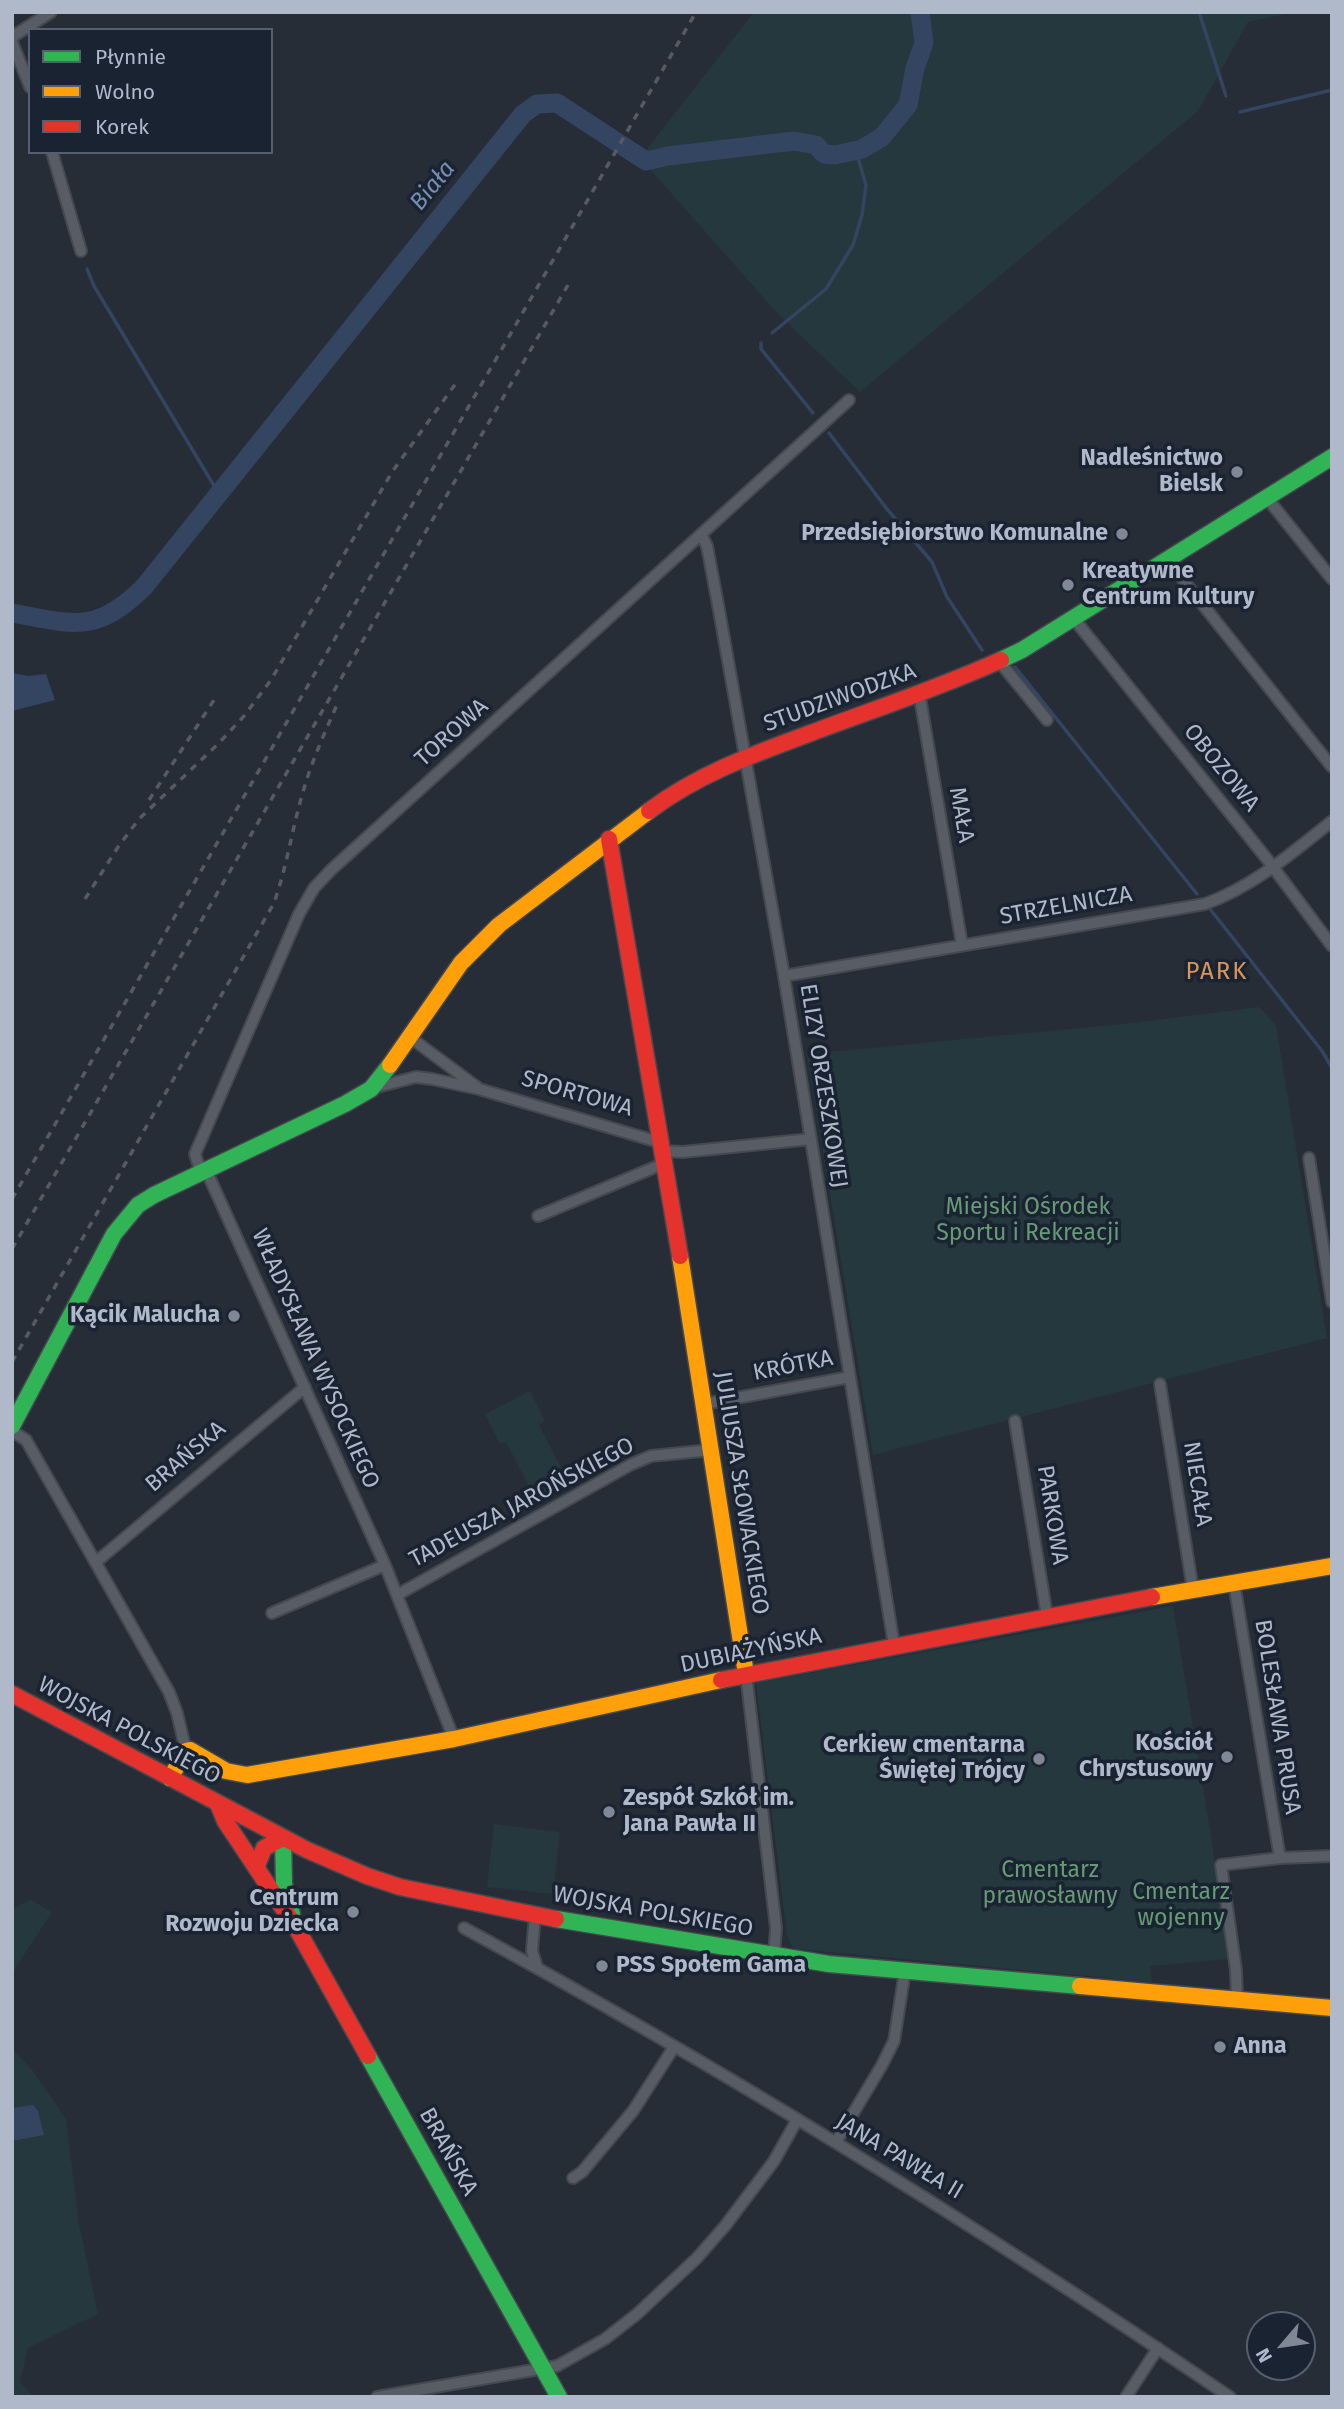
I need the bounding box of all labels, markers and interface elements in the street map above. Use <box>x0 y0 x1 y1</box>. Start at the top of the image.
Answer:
legend <box>28 28 273 154</box>
text: Płynnie <box>95 44 166 70</box>
text: Wolno <box>95 79 155 105</box>
text: Korek <box>95 114 149 140</box>
water label: Biała <box>404 155 462 217</box>
place label: Nadleśnictwo Bielsk <box>1081 445 1223 499</box>
marker: Nadleśnictwo Bielsk <box>1229 464 1245 480</box>
place label: Przedsiębiorstwo Komunalne <box>801 520 1108 548</box>
marker: Przedsiębiorstwo Komunalne <box>1114 526 1130 542</box>
place label: Kreatywne Centrum Kultury <box>1082 558 1254 612</box>
marker: Kreatywne Centrum Kultury <box>1060 577 1076 593</box>
street label: STUDZIWODZKA <box>760 658 920 738</box>
street label: TOROWA <box>410 693 494 773</box>
street label: OBOZOWA <box>1177 719 1265 817</box>
street label: MAŁA <box>943 785 979 845</box>
street label: STRZELNICZA <box>998 881 1134 931</box>
district label: PARK <box>1186 958 1248 986</box>
street label: ELIZY ORZESZKOWEJ <box>793 982 853 1190</box>
street label: SPORTOWA <box>518 1065 636 1123</box>
park label: Miejski Ośrodek Sportu i Rekreacji <box>936 1194 1120 1248</box>
street label: WŁADYSŁAWA WYSOCKIEGO <box>245 1225 385 1493</box>
place label: Kącik Malucha <box>70 1302 220 1330</box>
marker: Kącik Malucha <box>226 1308 242 1324</box>
street label: KRÓTKA <box>751 1345 835 1387</box>
street label: JULIUSZA SŁOWACKIEGO <box>708 1369 774 1617</box>
street label: BRAŃSKA <box>140 1416 232 1498</box>
street label: TADEUSZA JAROŃSKIEGO <box>405 1432 639 1574</box>
street label: NIECAŁA <box>1177 1440 1217 1528</box>
street label: PARKOWA <box>1031 1463 1073 1567</box>
street label: BOLESŁAWA PRUSA <box>1248 1618 1306 1816</box>
street label: DUBIAŻYŃSKA <box>678 1623 824 1679</box>
street label: WOJSKA POLSKIEGO <box>33 1671 225 1791</box>
place label: Kościół Chrystusowy <box>1079 1730 1213 1784</box>
place label: Cerkiew cmentarna Świętej Trójcy <box>823 1732 1025 1786</box>
marker: Kościół Chrystusowy <box>1219 1749 1235 1765</box>
marker: Cerkiew cmentarna Świętej Trójcy <box>1031 1751 1047 1767</box>
place label: Zespół Szkół im. Jana Pawła II <box>623 1785 794 1839</box>
marker: Zespół Szkół im. Jana Pawła II <box>601 1804 617 1820</box>
park label: Cmentarz prawosławny <box>982 1857 1118 1911</box>
park label: Cmentarz wojenny <box>1132 1879 1230 1933</box>
street label: WOJSKA POLSKIEGO <box>551 1881 755 1943</box>
place label: Centrum Rozwoju Dziecka <box>165 1885 339 1939</box>
marker: Centrum Rozwoju Dziecka <box>345 1904 361 1920</box>
place label: PSS Społem Gama <box>616 1952 806 1980</box>
marker: PSS Społem Gama <box>594 1958 610 1974</box>
place label: Anna <box>1234 2033 1287 2061</box>
marker: Anna <box>1212 2039 1228 2055</box>
street label: BRAŃSKA <box>413 2103 483 2201</box>
street label: JANA PAWŁA II <box>830 2108 968 2206</box>
north arrow <box>1246 2311 1316 2381</box>
text: N <box>1251 2344 1277 2367</box>

